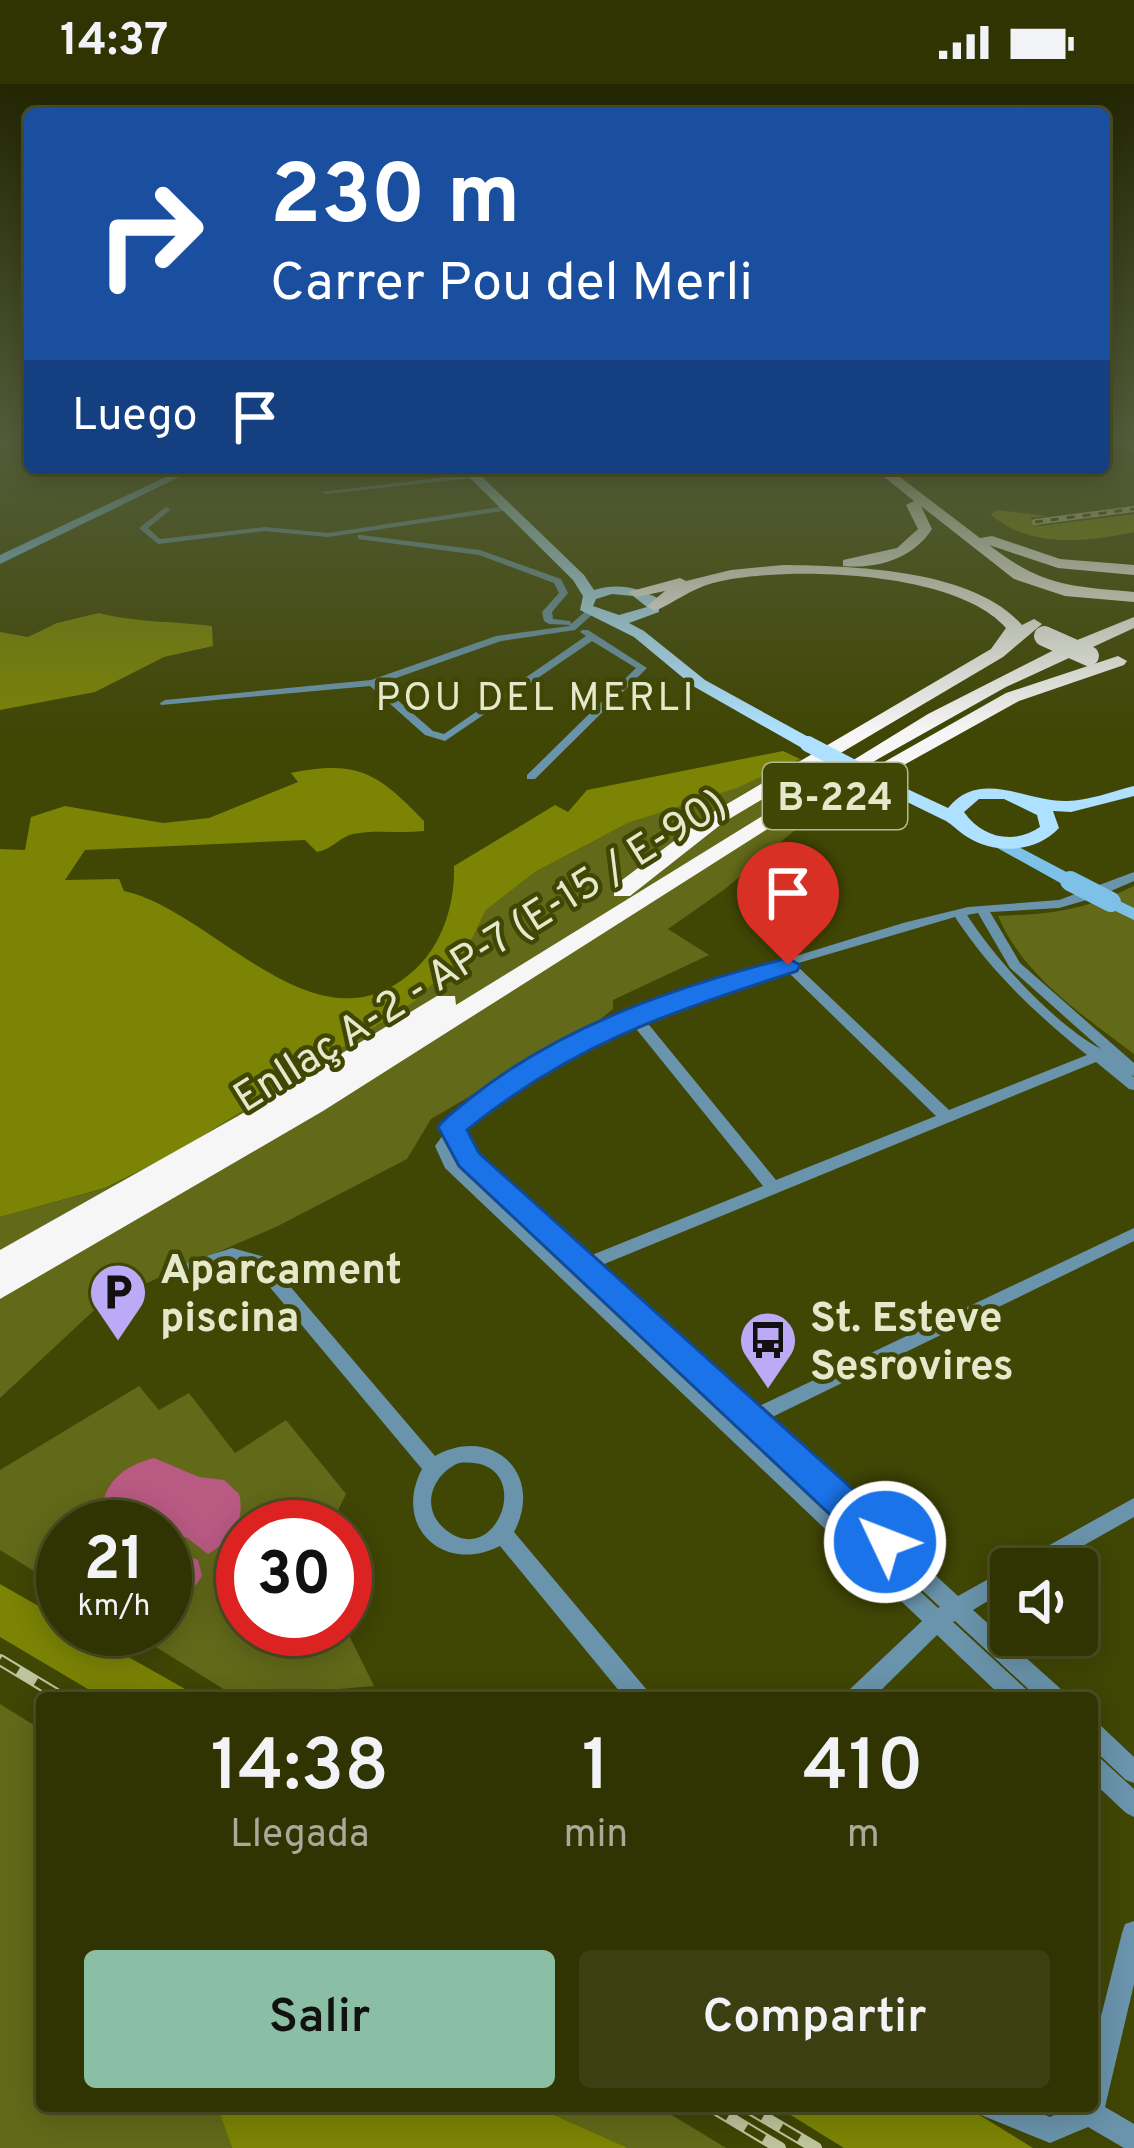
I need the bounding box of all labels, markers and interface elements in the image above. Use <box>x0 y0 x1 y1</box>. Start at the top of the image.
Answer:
text: 14:37 <box>60 14 168 71</box>
text: 230 m <box>270 147 520 253</box>
icon: right <box>72 156 228 312</box>
text: Carrer Pou del Merli <box>270 251 753 320</box>
icon: arrive <box>222 384 288 450</box>
text: Luego <box>72 389 198 446</box>
district label: POU DEL MERLI <box>376 676 696 725</box>
road number: B-224 <box>763 763 907 829</box>
street label: Enllaç A-2 - AP-7 (E-15 / E-90) <box>225 779 738 1127</box>
pin <box>737 842 839 965</box>
icon: arrive <box>755 860 821 926</box>
place label: Aparcament piscina <box>160 1246 402 1347</box>
parking icon: Aparcament piscina <box>87 1261 149 1343</box>
place label: St. Esteve Sesrovires <box>810 1294 1014 1395</box>
bus stop icon: St. Esteve Sesrovires <box>737 1309 799 1391</box>
position arrow <box>822 1479 948 1605</box>
speed limit sign: 30 <box>216 1500 372 1656</box>
text: 21 <box>84 1525 144 1601</box>
map controls <box>990 1548 1098 1656</box>
button: sound <box>990 1548 1098 1656</box>
text: km/h <box>78 1589 150 1626</box>
text: 14:38 <box>210 1724 389 1816</box>
text: 1 <box>582 1724 610 1816</box>
text: 410 <box>803 1724 924 1816</box>
text: Llegada <box>230 1812 369 1861</box>
text: min <box>563 1812 628 1861</box>
text: m <box>847 1812 880 1861</box>
button: Salir <box>84 1950 555 2088</box>
button: Compartir <box>579 1950 1050 2088</box>

